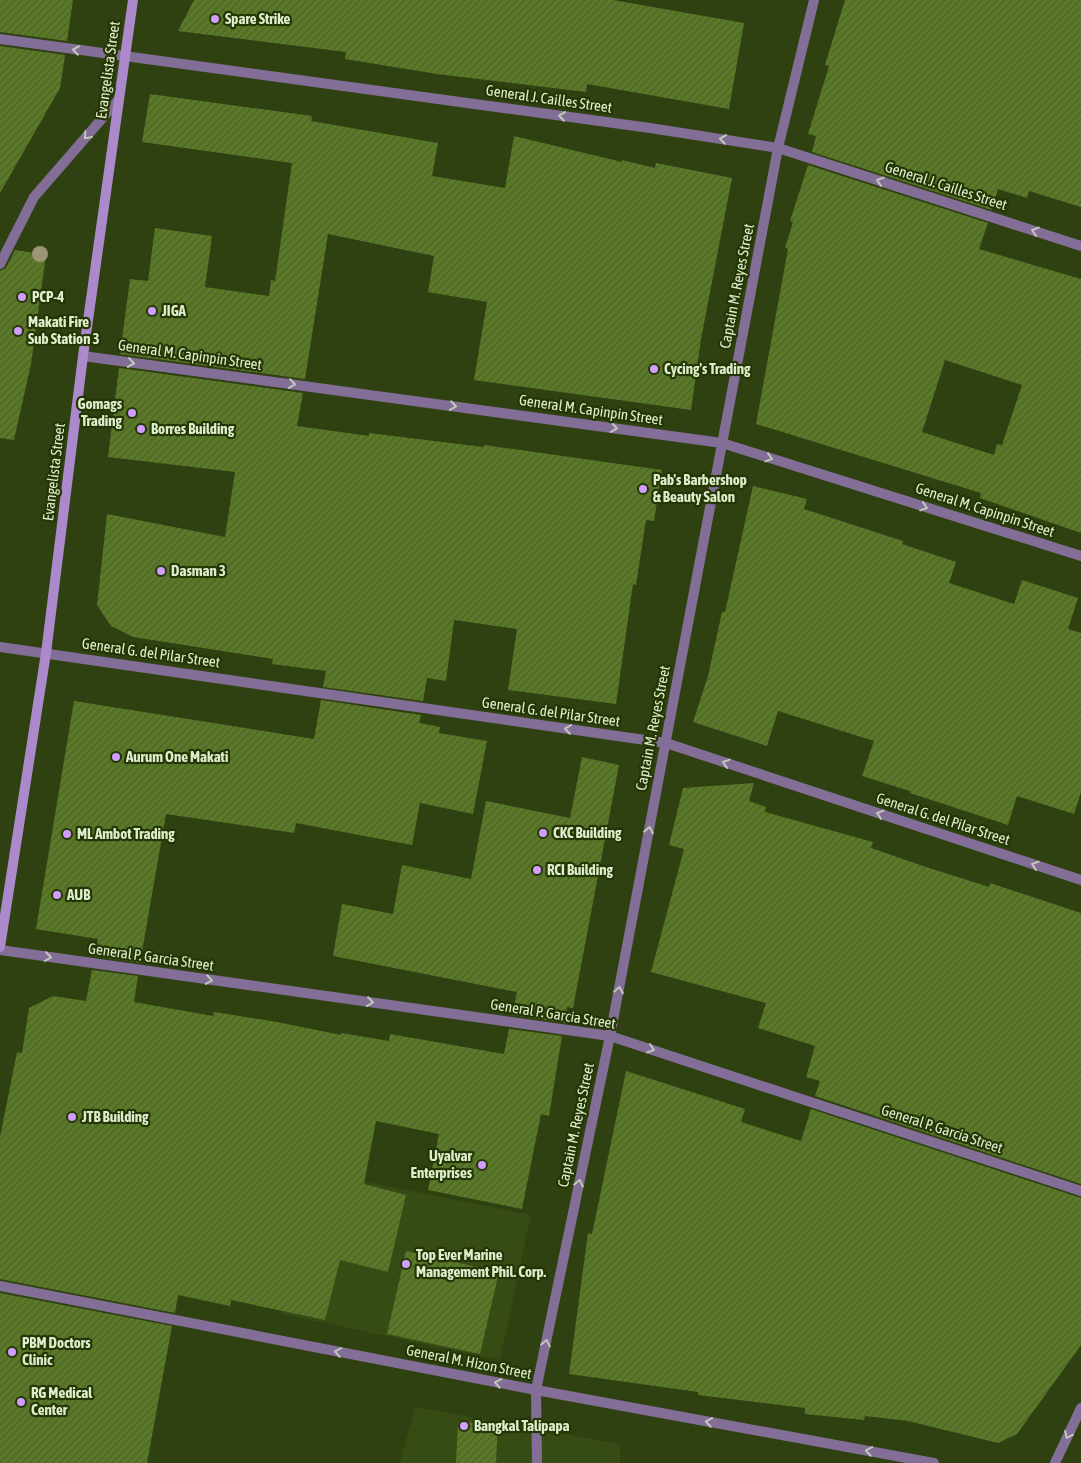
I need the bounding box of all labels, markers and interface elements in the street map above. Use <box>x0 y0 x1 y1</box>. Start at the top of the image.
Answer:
place label: Spare Strike <box>225 10 290 27</box>
marker: Spare Strike <box>209 13 221 25</box>
street label: Evangelista Street <box>92 20 123 120</box>
one-way arrow <box>71 45 80 55</box>
street label: General J. Cailles Street <box>485 81 613 116</box>
one-way arrow <box>558 111 566 122</box>
one-way arrow <box>84 130 93 139</box>
one-way arrow <box>719 135 728 145</box>
street label: General J. Cailles Street <box>883 158 1009 213</box>
one-way arrow <box>876 177 885 187</box>
street label: Captain M. Reyes Street <box>716 222 757 350</box>
one-way arrow <box>1031 226 1039 236</box>
place label: PCP-4 <box>32 288 64 305</box>
marker: PCP-4 <box>16 291 28 303</box>
place label: JIGA <box>161 302 187 319</box>
marker: JIGA <box>146 305 158 317</box>
place label: Makati Fire Sub Station 3 <box>28 313 100 347</box>
marker: Makati Fire Sub Station 3 <box>12 325 24 337</box>
street label: General M. Capinpin Street <box>117 336 263 373</box>
one-way arrow <box>127 357 136 367</box>
place label: Cycing's Trading <box>664 360 751 377</box>
marker: Cycing's Trading <box>648 363 660 375</box>
one-way arrow <box>288 379 297 389</box>
street label: General M. Capinpin Street <box>518 391 664 428</box>
place label: Gomags Trading <box>77 395 123 429</box>
one-way arrow <box>449 401 458 411</box>
marker: Gomags Trading <box>126 407 138 419</box>
place label: Borres Building <box>151 420 235 437</box>
street label: Evangelista Street <box>39 422 68 522</box>
marker: Borres Building <box>135 423 147 435</box>
one-way arrow <box>610 423 619 433</box>
one-way arrow <box>764 452 773 462</box>
place label: Pab's Barbershop & Beauty Salon <box>653 471 747 505</box>
street label: General M. Capinpin Street <box>914 479 1057 540</box>
marker: Pab's Barbershop & Beauty Salon <box>637 483 649 495</box>
one-way arrow <box>919 501 928 511</box>
place label: Dasman 3 <box>171 562 226 579</box>
marker: Dasman 3 <box>155 565 167 577</box>
street label: General G. del Pilar Street <box>81 634 221 671</box>
street label: Captain M. Reyes Street <box>632 664 673 792</box>
street label: General G. del Pilar Street <box>481 693 621 730</box>
one-way arrow <box>563 724 571 735</box>
place label: Aurum One Makati <box>125 748 228 765</box>
marker: Aurum One Makati <box>110 751 122 763</box>
one-way arrow <box>722 759 731 769</box>
street label: General G. del Pilar Street <box>874 789 1012 848</box>
one-way arrow <box>877 810 885 820</box>
place label: CKC Building <box>553 824 622 841</box>
place label: ML Ambot Trading <box>77 825 175 842</box>
one-way arrow <box>644 826 654 835</box>
marker: CKC Building <box>537 827 549 839</box>
marker: ML Ambot Trading <box>61 828 73 840</box>
place label: RCI Building <box>547 861 613 878</box>
one-way arrow <box>1031 861 1039 871</box>
marker: RCI Building <box>531 864 543 876</box>
place label: AUB <box>66 886 91 903</box>
marker: AUB <box>51 889 63 901</box>
street label: General P. Garcia Street <box>87 939 215 974</box>
one-way arrow <box>45 951 53 962</box>
one-way arrow <box>206 974 214 985</box>
one-way arrow <box>613 986 624 994</box>
street label: General P. Garcia Street <box>489 995 617 1032</box>
one-way arrow <box>366 997 374 1007</box>
one-way arrow <box>646 1044 654 1054</box>
street label: Captain M. Reyes Street <box>554 1061 597 1189</box>
street label: General P. Garcia Street <box>879 1101 1005 1156</box>
place label: JTB Building <box>81 1108 149 1125</box>
marker: JTB Building <box>66 1111 78 1123</box>
place label: Uyalvar Enterprises <box>411 1147 473 1181</box>
marker: Uyalvar Enterprises <box>476 1159 488 1171</box>
one-way arrow <box>574 1179 584 1188</box>
place label: Top Ever Marine Management Phil. Corp. <box>416 1246 547 1280</box>
marker: Top Ever Marine Management Phil. Corp. <box>400 1258 412 1270</box>
place label: PBM Doctors Clinic <box>22 1334 91 1368</box>
one-way arrow <box>541 1338 551 1347</box>
street label: General M. Hizon Street <box>405 1341 533 1382</box>
marker: PBM Doctors Clinic <box>6 1346 18 1358</box>
one-way arrow <box>334 1347 342 1357</box>
one-way arrow <box>493 1378 502 1388</box>
place label: RG Medical Center <box>31 1384 93 1418</box>
marker: RG Medical Center <box>15 1396 27 1408</box>
place label: Bangkal Talipapa <box>474 1417 570 1434</box>
one-way arrow <box>705 1417 713 1427</box>
marker: Bangkal Talipapa <box>458 1420 470 1432</box>
one-way arrow <box>1064 1430 1074 1439</box>
one-way arrow <box>864 1447 873 1457</box>

